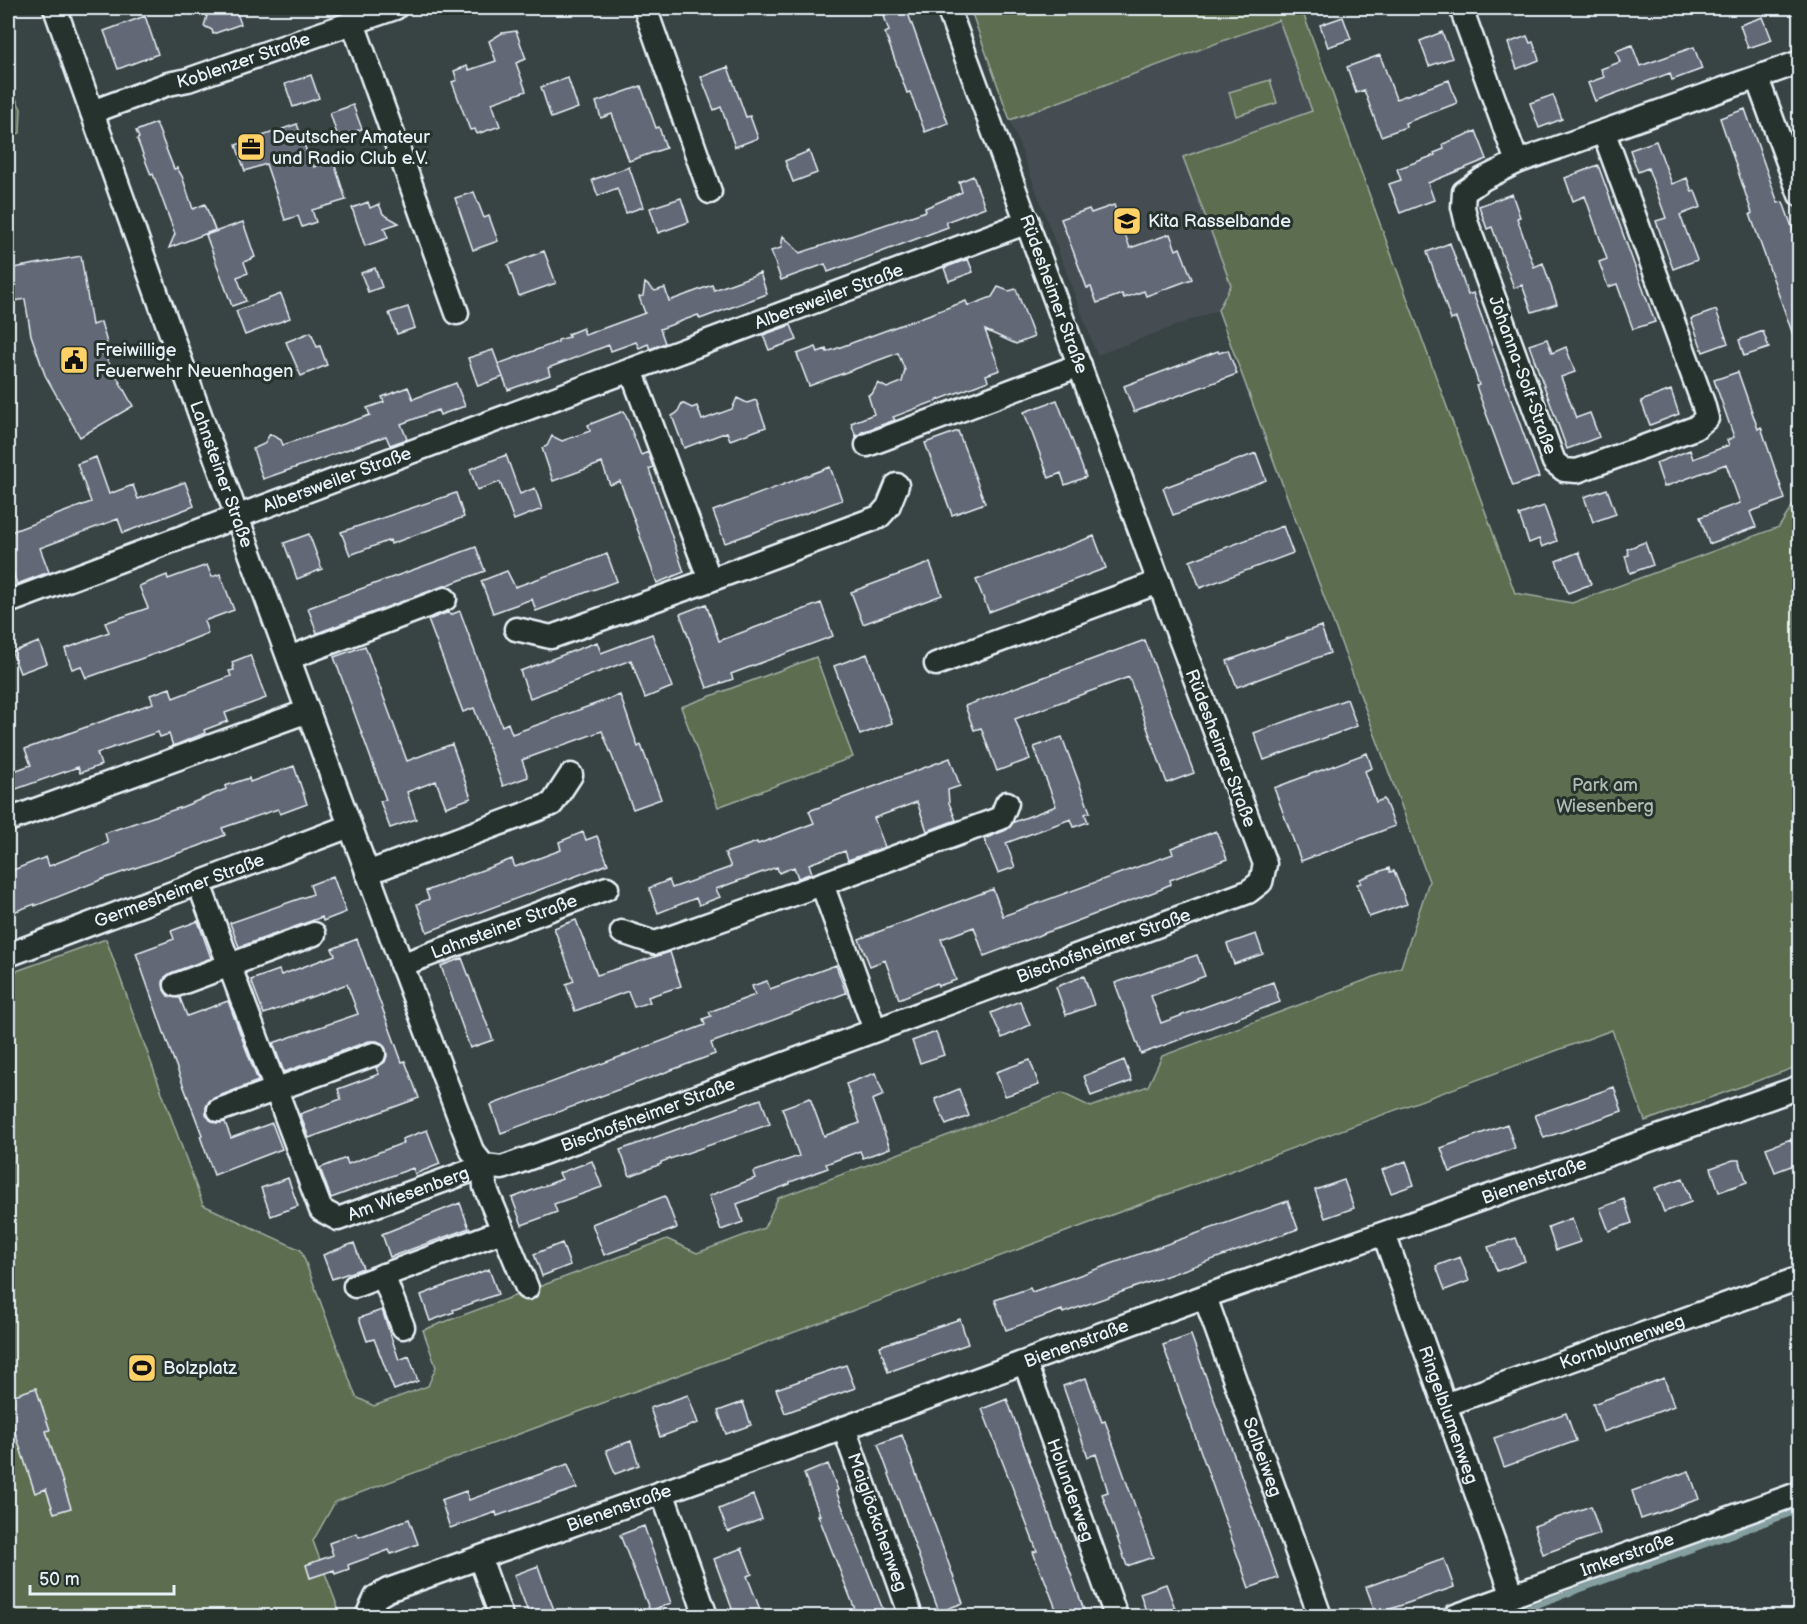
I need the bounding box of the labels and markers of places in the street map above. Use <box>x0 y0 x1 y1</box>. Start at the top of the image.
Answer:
place label: Deutscher Amateur und Radio Club e.V. <box>272 127 430 169</box>
office icon: Deutscher Amateur und Radio Club e.V. <box>235 131 267 163</box>
school or university icon: Kita Rasselbande <box>1111 205 1143 237</box>
place label: Kita Rasselbande <box>1148 211 1291 232</box>
place label: Freiwillige Feuerwehr Neuenhagen <box>95 340 293 382</box>
public building icon: Freiwillige Feuerwehr Neuenhagen <box>58 344 90 376</box>
sports icon: Bolzplatz <box>126 1352 158 1384</box>
place label: Bolzplatz <box>163 1358 237 1379</box>

